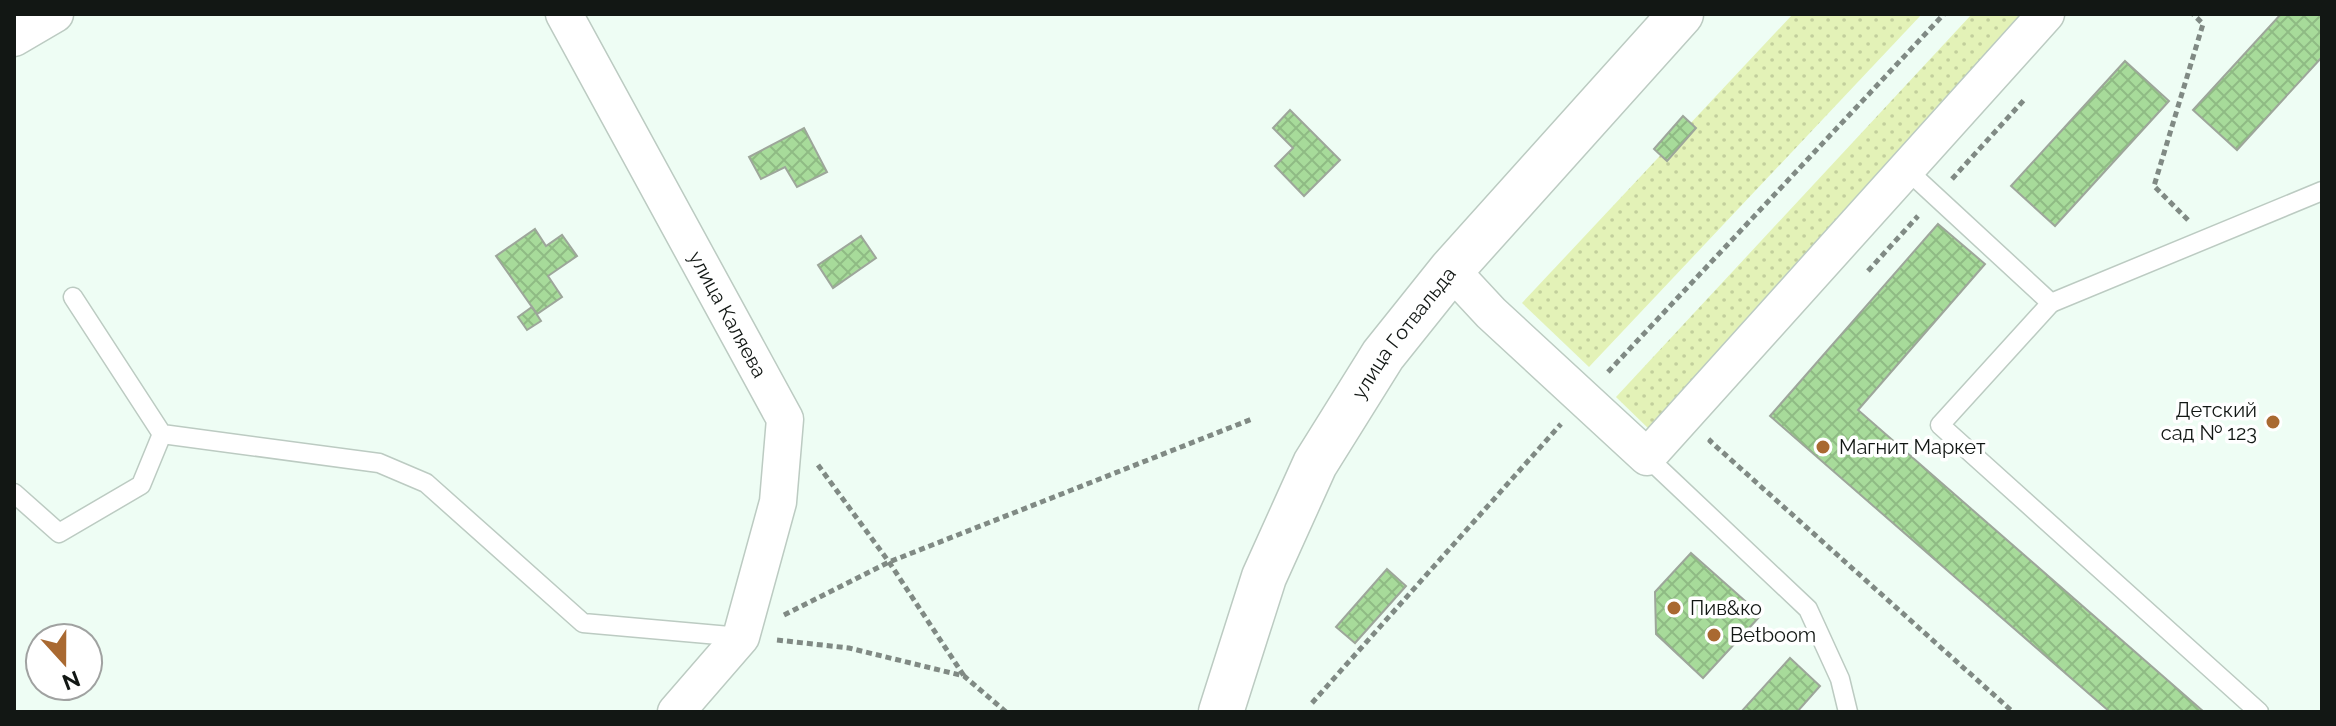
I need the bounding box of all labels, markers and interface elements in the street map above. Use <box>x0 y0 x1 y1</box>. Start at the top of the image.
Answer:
street label: улица Каляева <box>684 247 772 382</box>
street label: улица Готвальда <box>1347 262 1461 403</box>
place label: Детский сад № 123 <box>2161 398 2257 445</box>
marker: Детский сад № 123 <box>2264 413 2282 431</box>
place label: Магнит Маркет <box>1839 435 1986 459</box>
marker: Магнит Маркет <box>1814 438 1832 456</box>
place label: Пив&ко <box>1690 596 1762 620</box>
marker: Пив&ко <box>1665 599 1683 617</box>
north arrow <box>24 622 104 702</box>
place label: Betboom <box>1730 623 1816 647</box>
marker: Betboom <box>1705 626 1723 644</box>
text: N <box>59 666 84 696</box>

